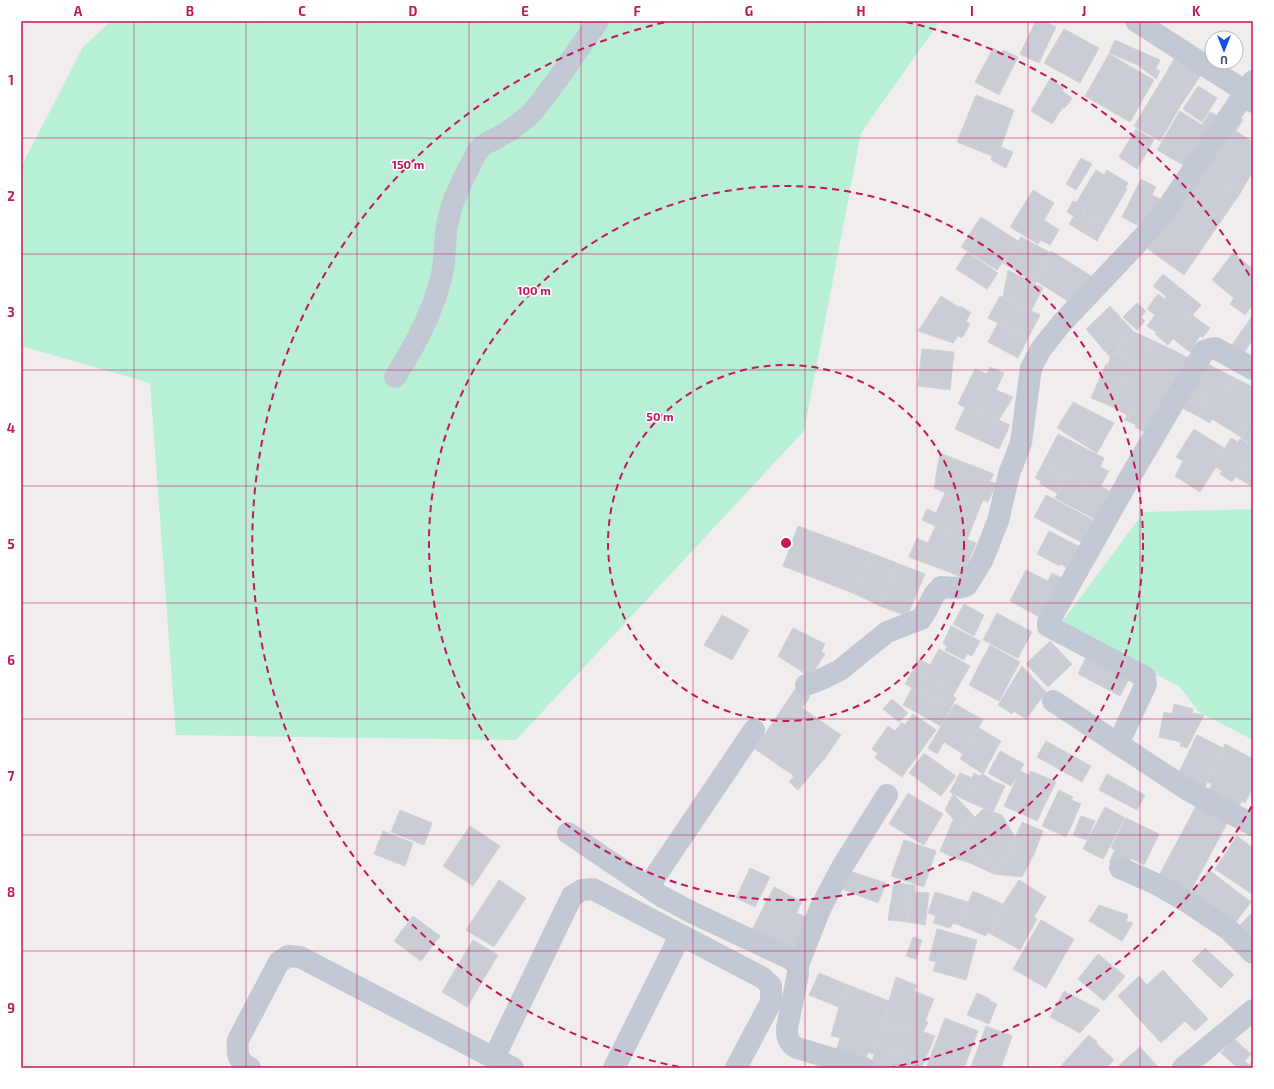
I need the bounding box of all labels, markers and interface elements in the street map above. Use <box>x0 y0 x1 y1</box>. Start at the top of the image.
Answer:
text: A <box>74 3 83 19</box>
text: B <box>186 3 194 19</box>
text: C <box>298 3 306 19</box>
text: D <box>409 3 418 19</box>
text: E <box>521 3 529 19</box>
text: F <box>633 3 641 19</box>
text: G <box>745 3 753 19</box>
text: H <box>857 3 866 19</box>
text: I <box>970 3 974 19</box>
text: J <box>1082 3 1086 19</box>
text: K <box>1192 3 1201 19</box>
north arrow <box>1204 30 1244 70</box>
text: U <box>1220 54 1228 67</box>
text: 1 <box>8 72 14 88</box>
text: 150 m <box>392 157 424 171</box>
text: 2 <box>7 188 15 204</box>
text: 100 m <box>517 283 551 297</box>
text: 3 <box>7 304 15 320</box>
text: 50 m <box>646 409 674 423</box>
text: 4 <box>7 420 15 436</box>
text: 5 <box>7 536 15 552</box>
centre of rings <box>779 536 793 550</box>
text: 6 <box>7 652 15 668</box>
text: 7 <box>8 768 15 784</box>
text: 8 <box>7 884 15 900</box>
text: 9 <box>7 1000 15 1016</box>

